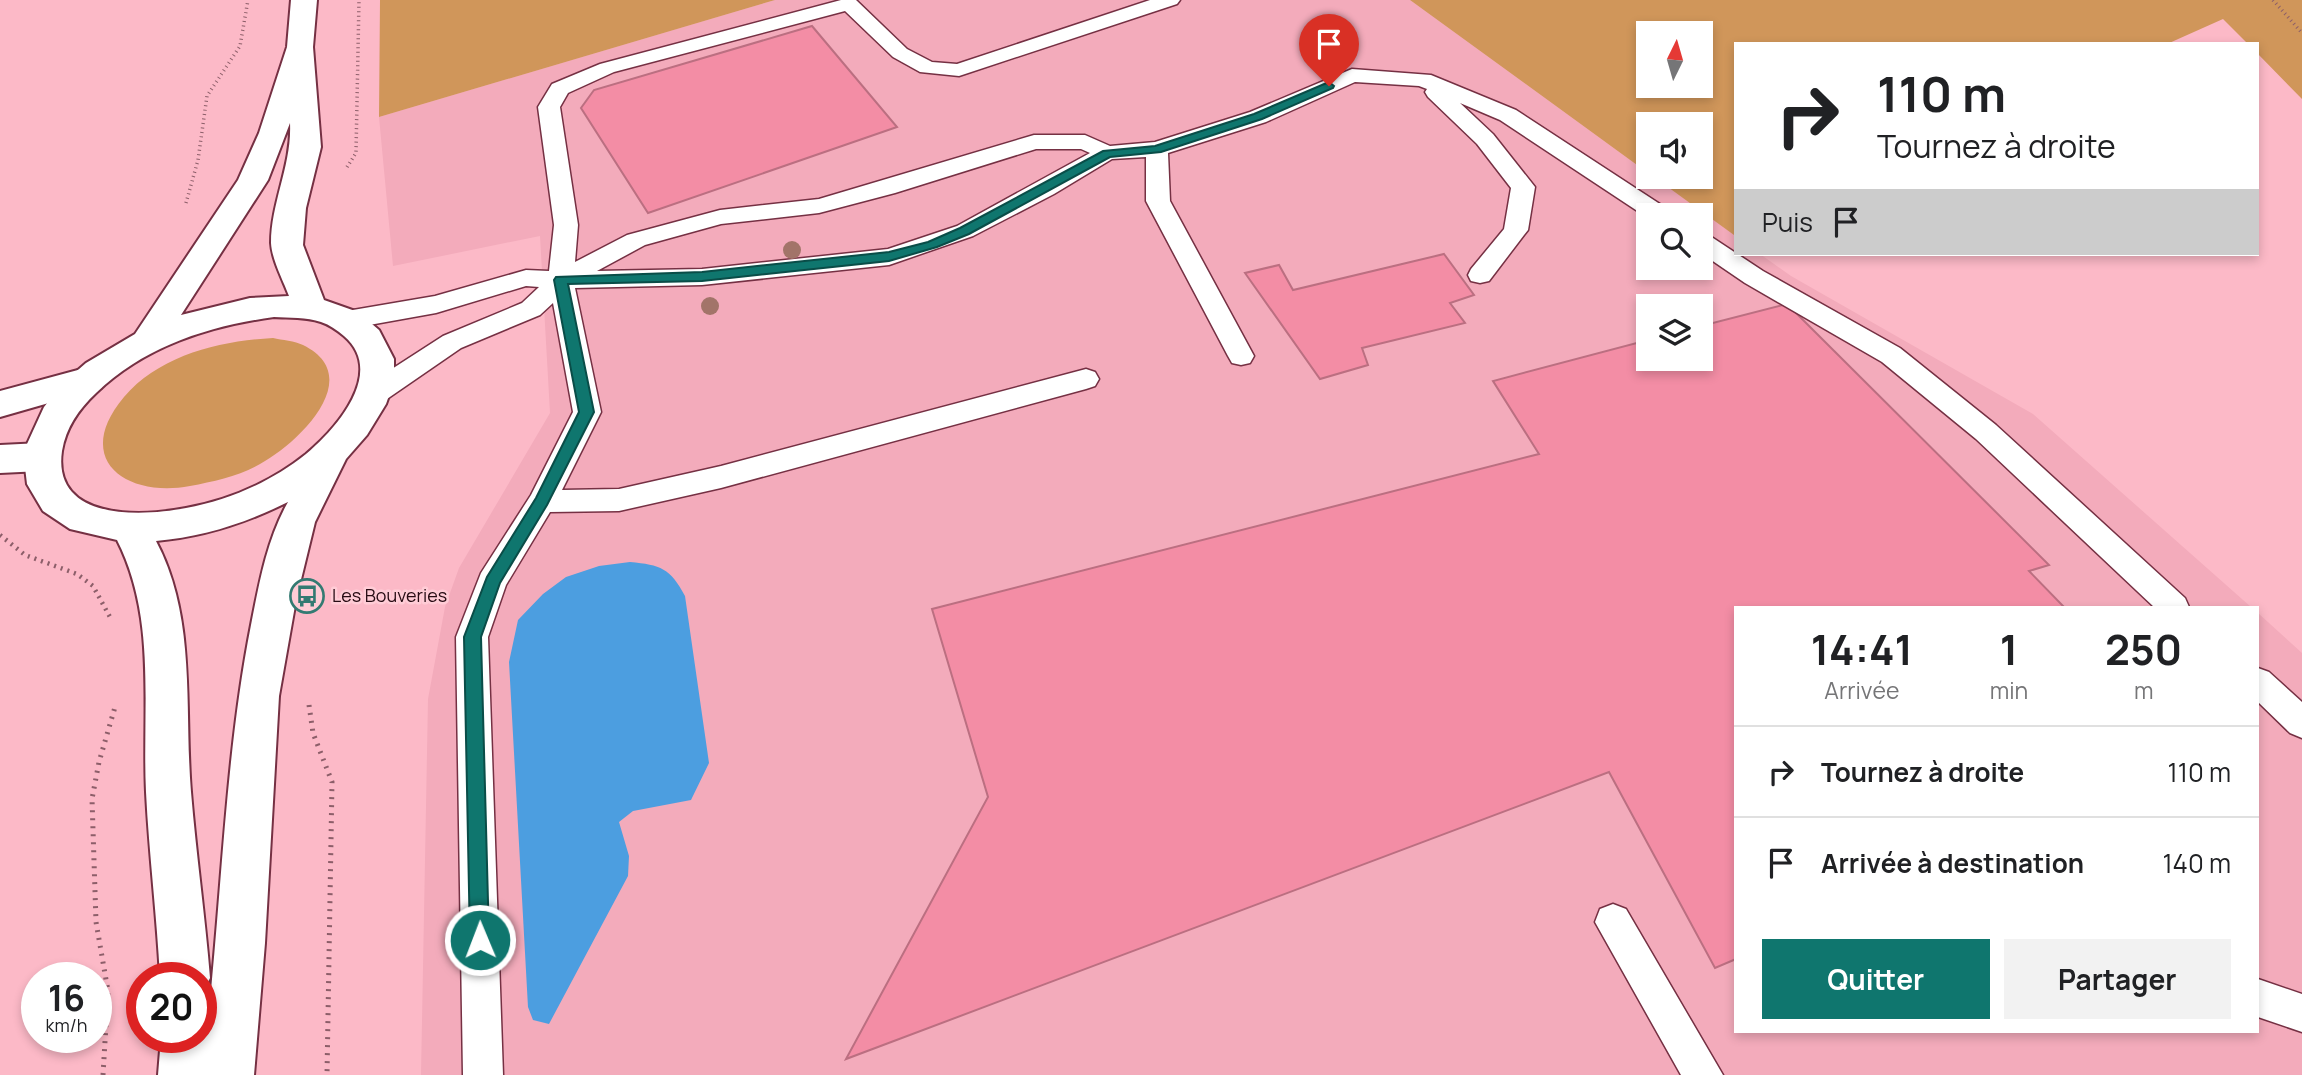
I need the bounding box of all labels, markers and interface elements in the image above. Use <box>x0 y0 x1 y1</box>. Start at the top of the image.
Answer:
pin <box>1299 14 1359 86</box>
north arrow <box>1636 21 1713 98</box>
map controls <box>1636 21 1713 371</box>
icon: arrive <box>1310 25 1348 63</box>
text: 110 m <box>1877 60 2006 127</box>
icon: right <box>1762 70 1853 161</box>
button: sound <box>1636 112 1713 189</box>
text: Tournez à droite <box>1877 124 2116 168</box>
button: search <box>1636 203 1713 280</box>
icon: arrive <box>1827 203 1865 241</box>
text: Puis <box>1762 204 1813 240</box>
button: layers <box>1636 294 1713 371</box>
bus stop icon: Les Bouveries <box>288 577 326 615</box>
place label: Les Bouveries <box>332 583 447 607</box>
text: 14:41 <box>1811 620 1913 678</box>
text: 1 <box>2000 620 2018 678</box>
text: 250 <box>2105 620 2182 678</box>
text: Arrivée <box>1824 674 1899 706</box>
text: min <box>1990 674 2028 706</box>
text: m <box>2134 674 2153 706</box>
icon: right <box>1762 753 1800 791</box>
text: Tournez à droite <box>1821 754 2024 790</box>
text: 110 m <box>2168 754 2231 790</box>
icon: arrive <box>1762 844 1800 882</box>
text: Arrivée à destination <box>1821 845 2084 881</box>
text: 140 m <box>2162 845 2231 881</box>
position arrow <box>443 903 517 977</box>
button: Quitter <box>1762 939 1990 1019</box>
button: Partager <box>2004 939 2231 1019</box>
speed limit sign: 20 <box>126 962 217 1053</box>
text: 16 <box>48 974 85 1022</box>
text: km/h <box>46 1013 87 1037</box>

